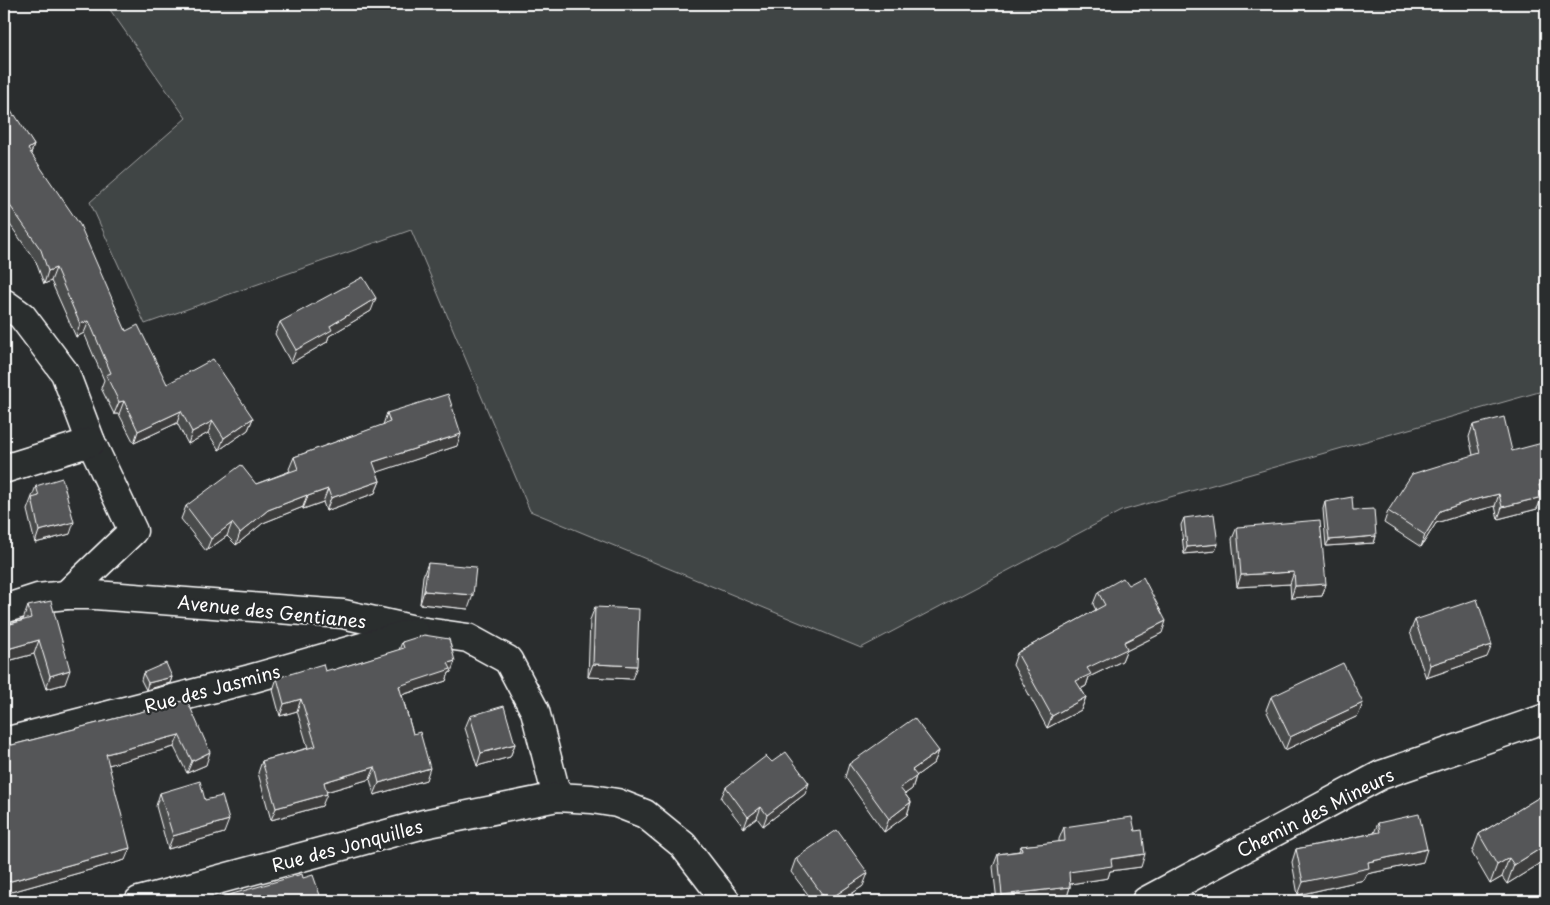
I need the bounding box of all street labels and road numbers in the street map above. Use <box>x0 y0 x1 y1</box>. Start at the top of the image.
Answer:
street label: Avenue des Gentianes <box>176 588 368 634</box>
street label: Rue des Jasmins <box>141 657 283 719</box>
street label: Chemin des Mineurs <box>1232 761 1398 863</box>
street label: Rue des Jonquilles <box>269 812 425 878</box>

